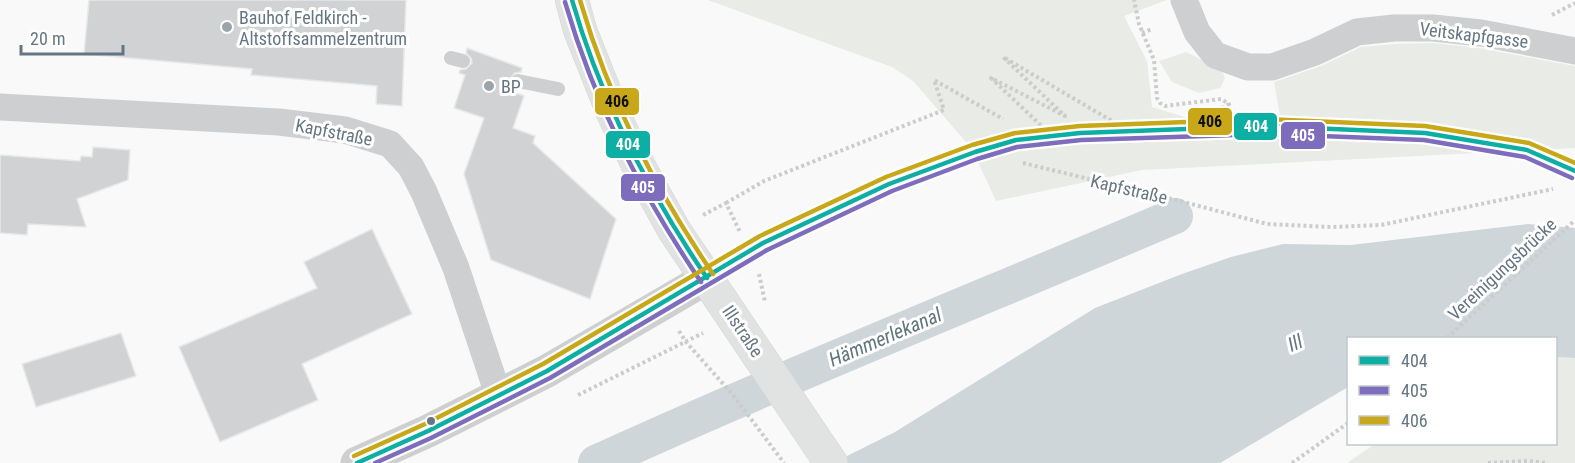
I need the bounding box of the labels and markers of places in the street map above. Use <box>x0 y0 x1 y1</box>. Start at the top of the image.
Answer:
place label: Bauhof Feldkirch - Altstoffsammelzentrum <box>239 7 407 49</box>
marker: Bauhof Feldkirch - Altstoffsammelzentrum <box>220 20 234 34</box>
place label: BP <box>501 76 521 97</box>
marker: BP <box>482 79 496 93</box>
unlabelled marker <box>425 415 437 427</box>

